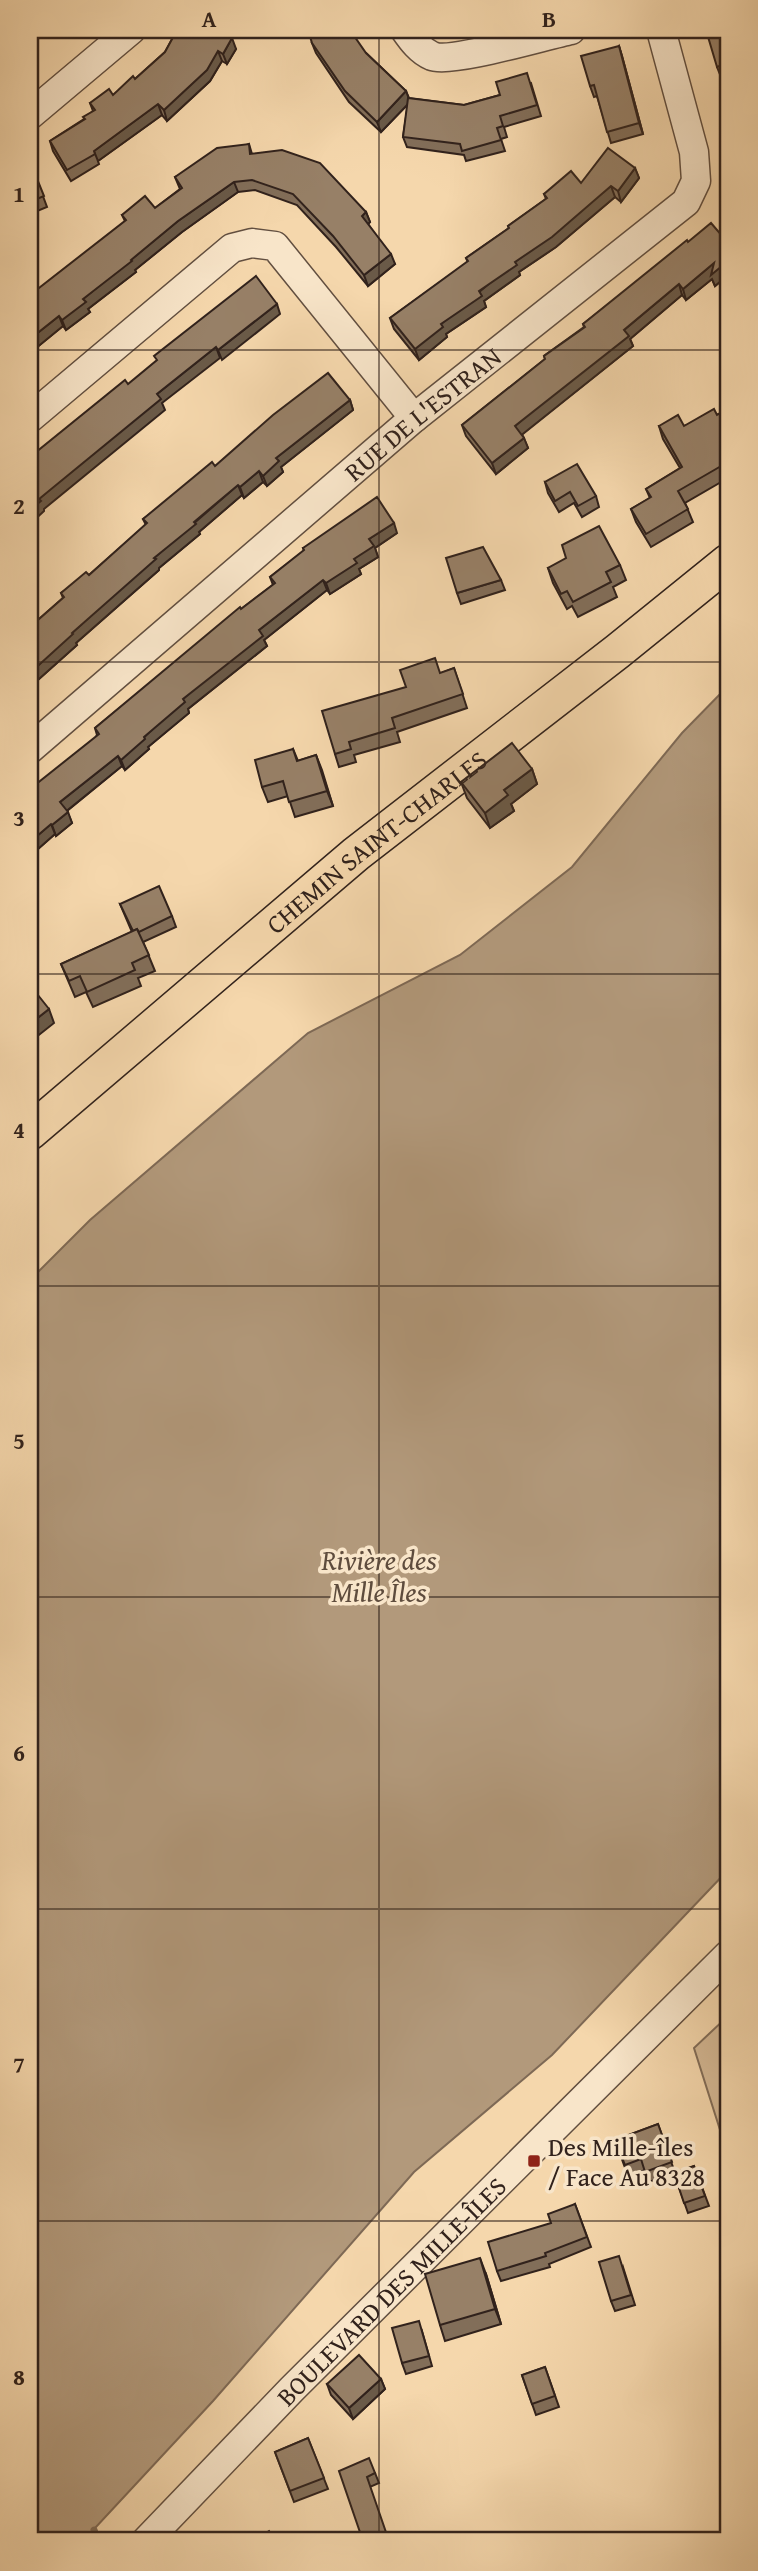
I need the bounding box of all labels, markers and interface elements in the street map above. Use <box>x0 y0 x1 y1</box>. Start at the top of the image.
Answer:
text: A <box>202 2 217 35</box>
text: B <box>542 2 556 35</box>
text: 1 <box>13 177 25 210</box>
street label: RUE DE L'ESTRAN <box>335 337 509 490</box>
text: 2 <box>13 489 25 522</box>
street label: CHEMIN SAINT-CHARLES <box>257 740 495 943</box>
text: 3 <box>13 801 25 834</box>
text: 4 <box>13 1113 25 1146</box>
text: 5 <box>13 1424 25 1457</box>
water label: Rivière des Mille Îles <box>321 1539 436 1612</box>
text: 6 <box>13 1736 25 1769</box>
text: 7 <box>13 2048 25 2081</box>
place label: Des Mille-îles / Face Au 8328 <box>548 2127 705 2196</box>
marker: Des Mille-îles / Face Au 8328 <box>526 2153 542 2169</box>
street label: BOULEVARD DES MILLE-ÎLES <box>267 2167 515 2414</box>
text: 8 <box>13 2360 25 2393</box>

